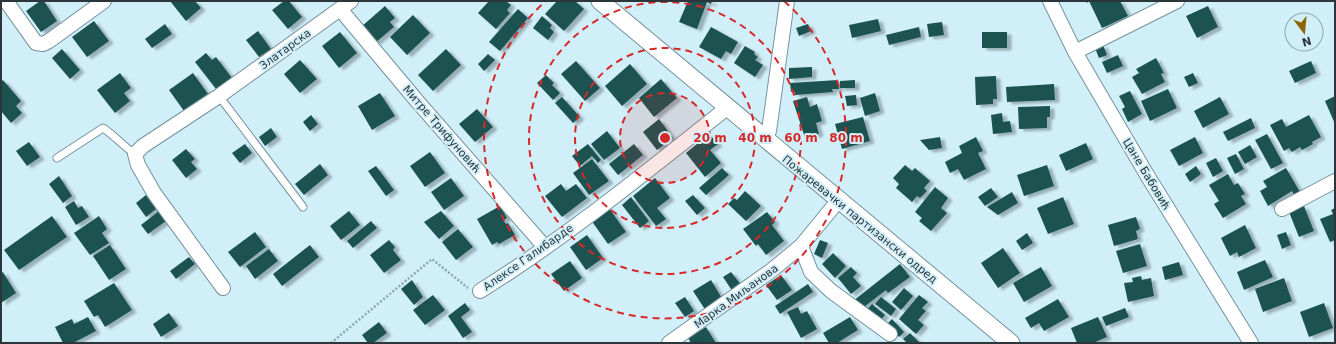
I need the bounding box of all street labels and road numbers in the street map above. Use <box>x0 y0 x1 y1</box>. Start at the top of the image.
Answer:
street label: Златарска <box>257 26 314 72</box>
street label: Митре Трифуновић <box>400 83 483 176</box>
street label: Цане Бабовић <box>1120 136 1173 212</box>
street label: Пожаревачки партизански одред <box>780 153 940 286</box>
street label: Алексе Галибарде <box>481 221 576 293</box>
street label: Марка Миљанова <box>692 262 781 331</box>

